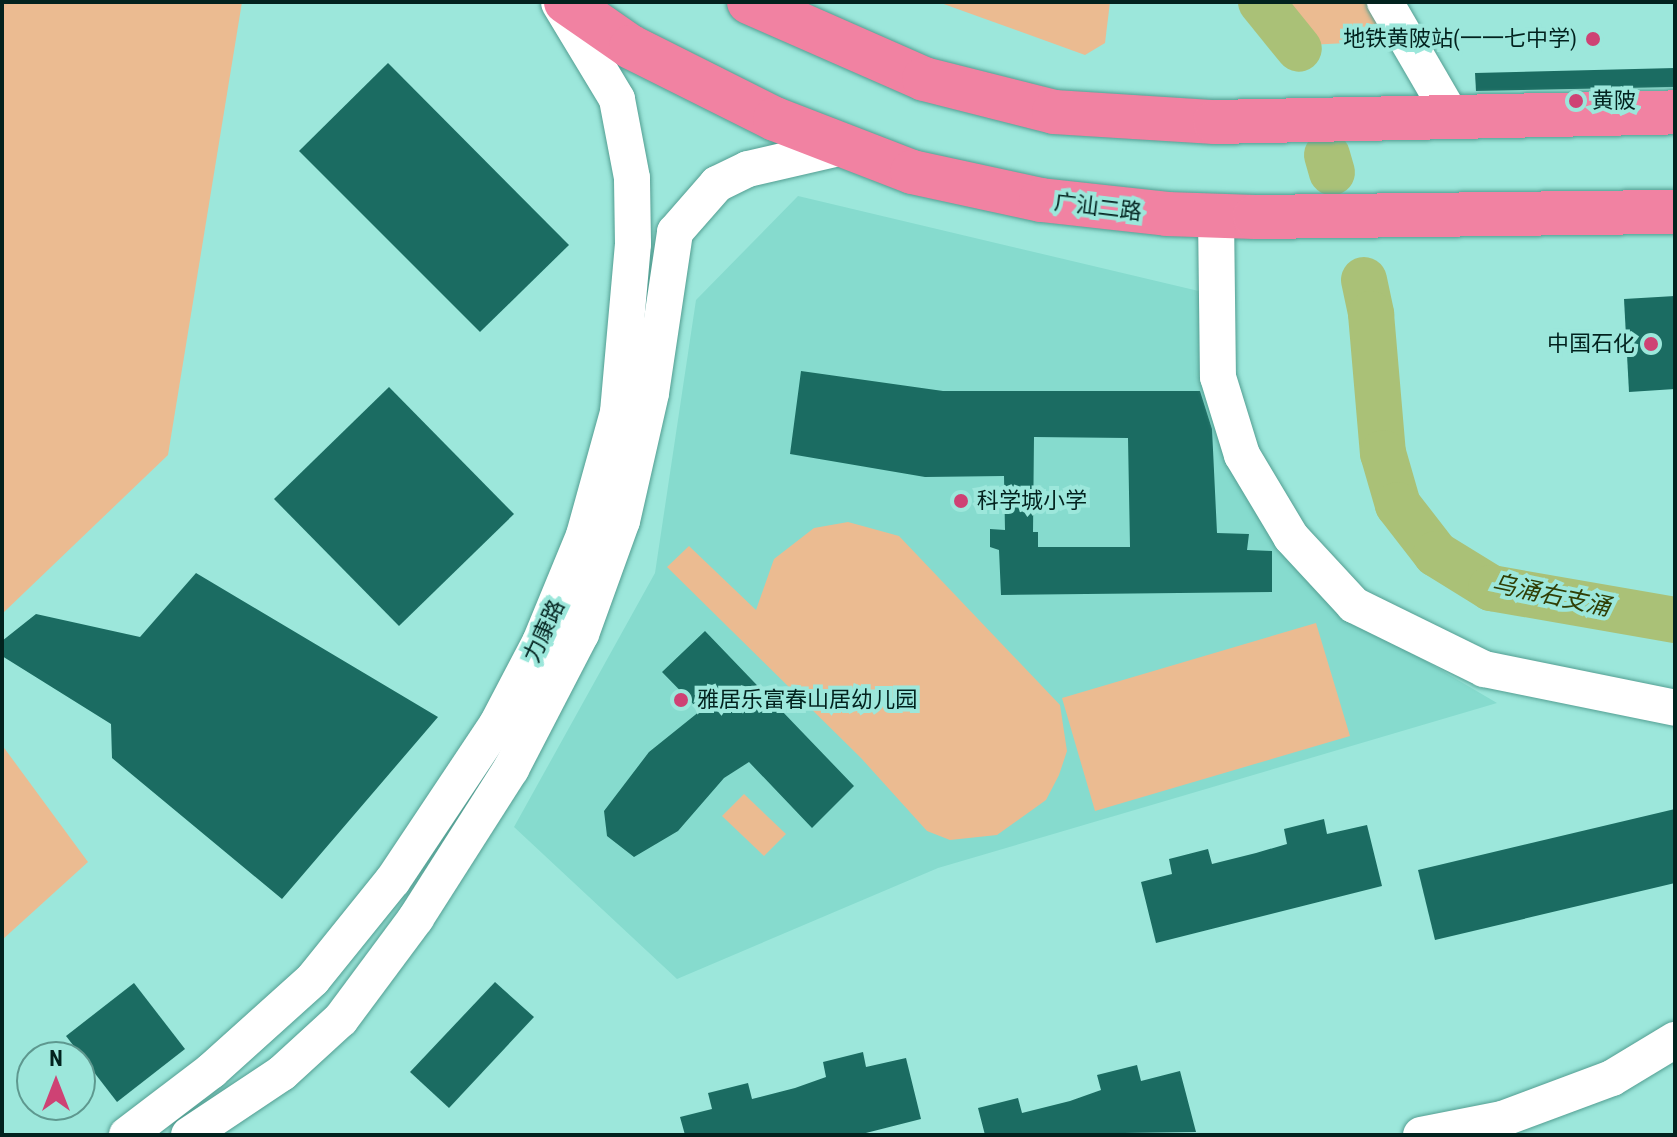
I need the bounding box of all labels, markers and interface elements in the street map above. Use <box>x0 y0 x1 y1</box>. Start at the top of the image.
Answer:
place label: 地铁黄陂站(一一七中学) <box>1343 26 1577 52</box>
marker: 地铁黄陂站(一一七中学) <box>1584 30 1602 48</box>
place label: 黄陂 <box>1592 88 1636 114</box>
marker: 黄陂 <box>1567 92 1585 110</box>
street label: 广汕二路 <box>1053 189 1143 225</box>
place label: 中国石化 <box>1547 331 1635 357</box>
marker: 中国石化 <box>1642 335 1660 353</box>
place label: 科学城小学 <box>977 488 1087 514</box>
marker: 科学城小学 <box>952 492 970 510</box>
water label: 乌涌右支涌 <box>1489 569 1613 623</box>
street label: 力康路 <box>518 596 570 666</box>
place label: 雅居乐富春山居幼儿园 <box>697 687 917 713</box>
marker: 雅居乐富春山居幼儿园 <box>672 691 690 709</box>
north arrow <box>16 1041 96 1121</box>
text: N <box>49 1046 63 1071</box>

